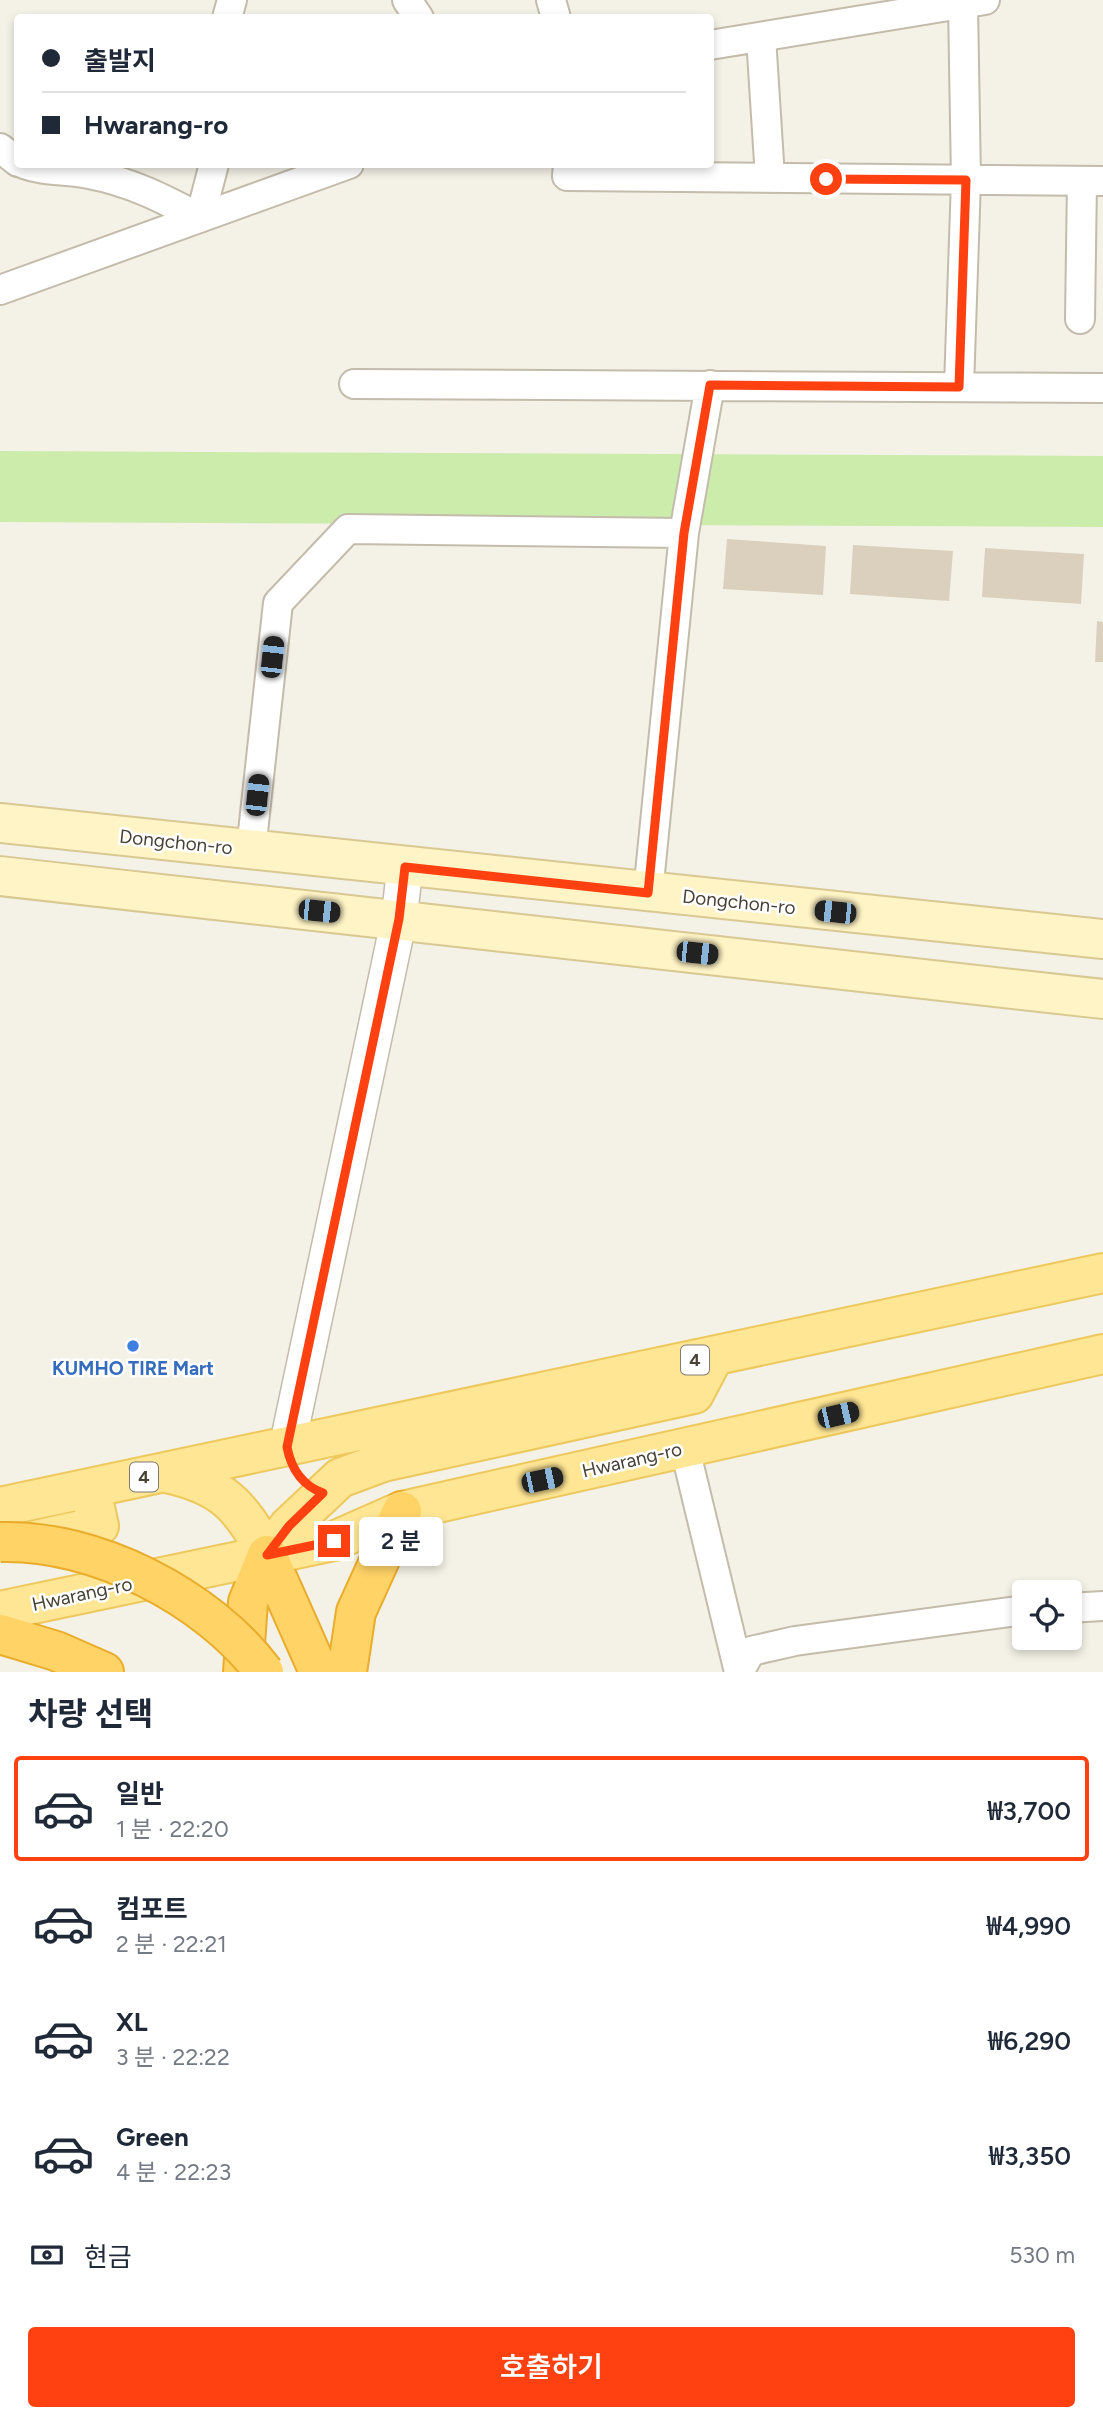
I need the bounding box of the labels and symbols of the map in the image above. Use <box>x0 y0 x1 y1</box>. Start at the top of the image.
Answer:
route start <box>810 163 842 195</box>
car <box>260 635 285 679</box>
car <box>245 773 270 817</box>
street label: Dongchon-ro <box>118 825 234 859</box>
street label: Dongchon-ro <box>681 885 797 919</box>
car <box>298 898 341 924</box>
car <box>814 899 857 925</box>
car <box>676 940 719 966</box>
marker: KUMHO TIRE Mart <box>125 1338 141 1354</box>
road number: 4 <box>681 1345 709 1374</box>
place label: KUMHO TIRE Mart <box>52 1357 214 1380</box>
car <box>816 1400 861 1430</box>
street label: Hwarang-ro <box>580 1437 684 1483</box>
road number: 4 <box>130 1462 158 1492</box>
car <box>520 1465 565 1495</box>
callout: 2 분 <box>358 1516 442 1566</box>
route end <box>318 1525 350 1557</box>
street label: Hwarang-ro <box>30 1572 134 1616</box>

